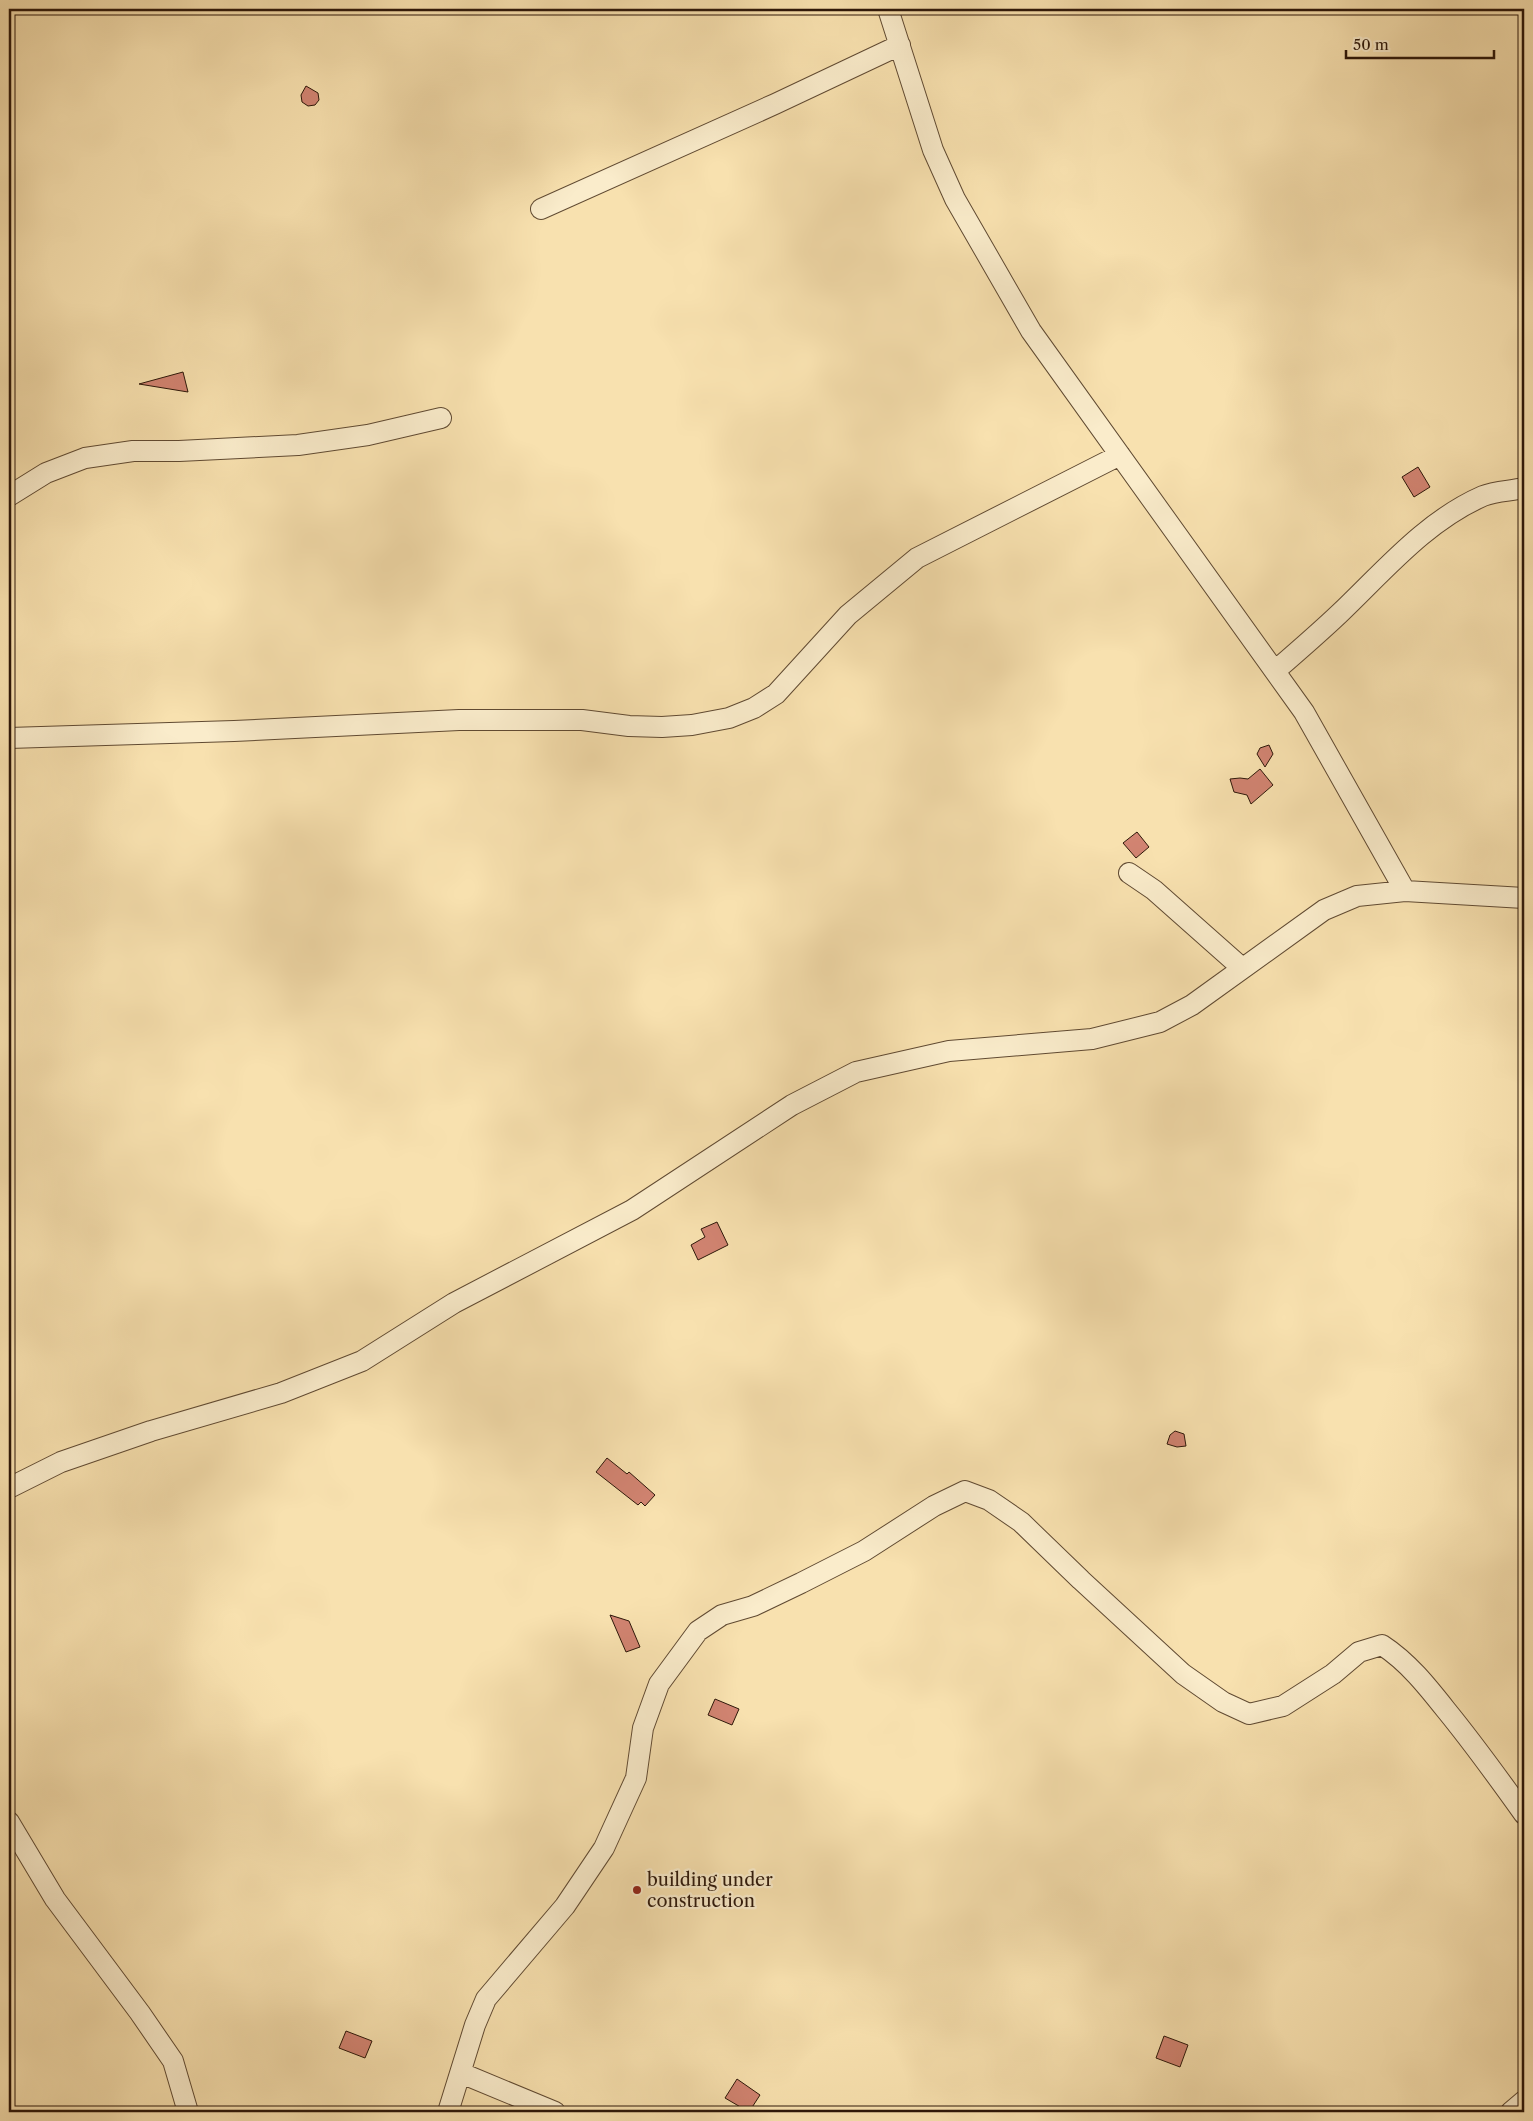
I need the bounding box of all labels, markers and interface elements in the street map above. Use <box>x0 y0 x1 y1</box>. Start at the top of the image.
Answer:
scale bar <box>1346 28 1493 60</box>
text: 50 m <box>1353 35 1389 54</box>
place label: building under construction <box>647 1869 773 1912</box>
marker: building under construction <box>631 1884 643 1896</box>

